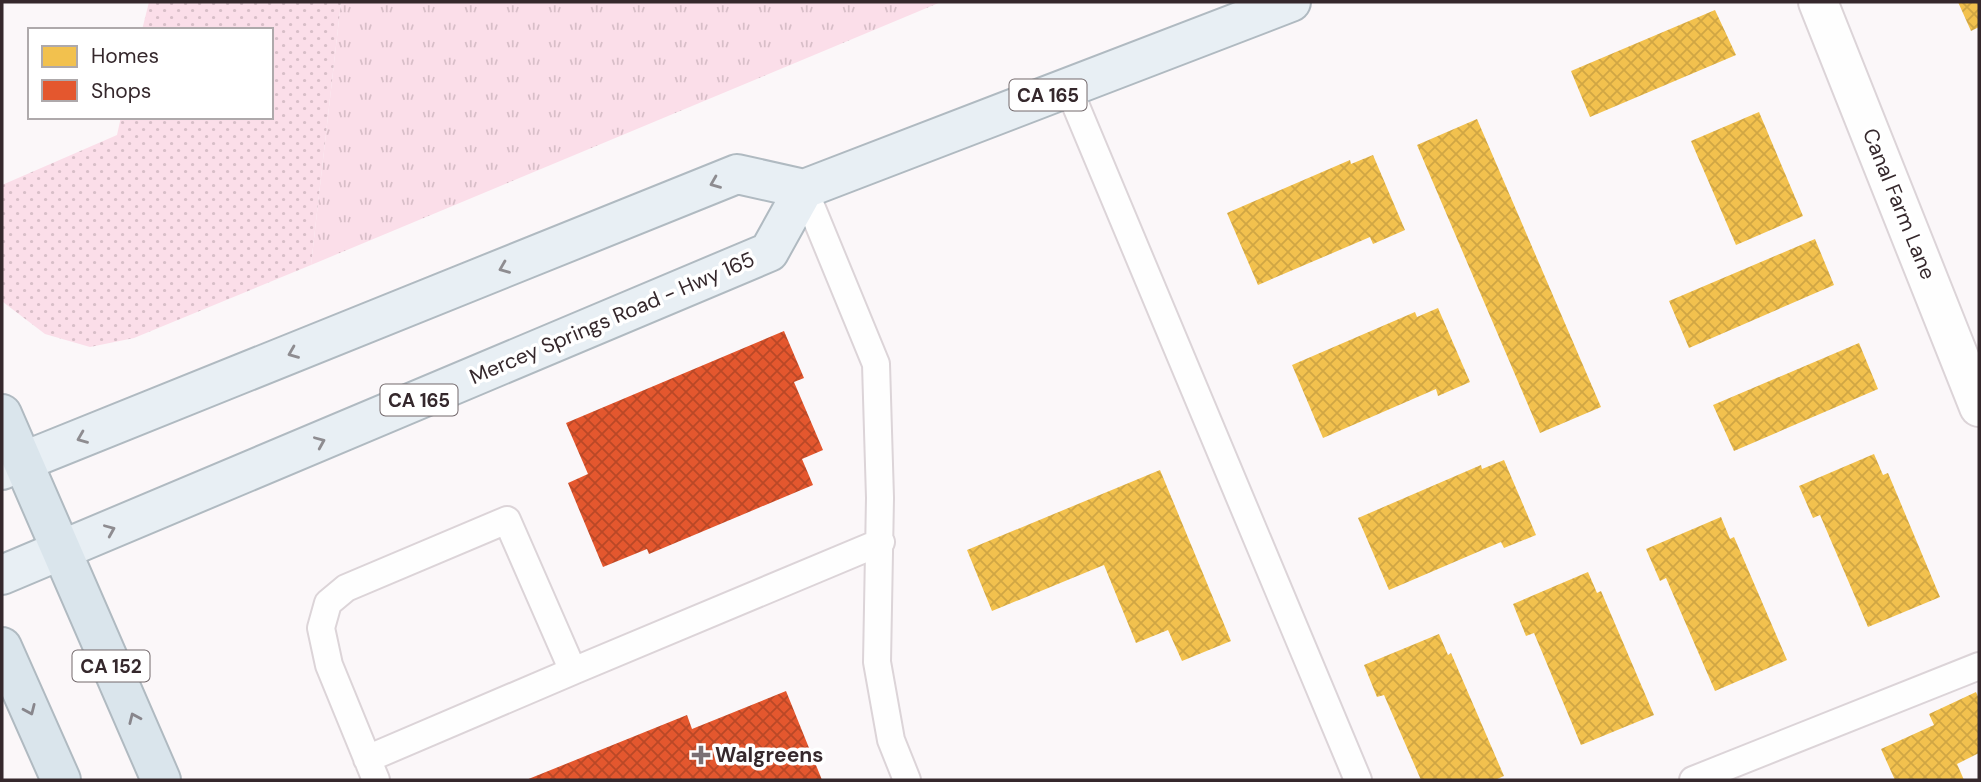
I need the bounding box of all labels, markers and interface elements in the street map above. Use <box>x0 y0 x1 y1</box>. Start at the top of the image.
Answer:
legend <box>28 28 273 119</box>
text: Homes <box>91 42 159 70</box>
text: Shops <box>91 77 151 105</box>
road number: CA 165 <box>1010 80 1086 110</box>
street label: Canal Farm Lane <box>1856 124 1942 284</box>
one-way arrow <box>710 174 722 188</box>
street label: Mercey Springs Road - Hwy 165 <box>465 245 759 391</box>
one-way arrow <box>498 259 510 273</box>
one-way arrow <box>287 344 299 358</box>
road number: CA 165 <box>380 384 458 416</box>
one-way arrow <box>76 429 88 443</box>
one-way arrow <box>313 436 325 450</box>
one-way arrow <box>103 524 115 538</box>
road number: CA 152 <box>72 650 150 681</box>
one-way arrow <box>22 702 36 715</box>
one-way arrow <box>128 713 142 725</box>
place label: Walgreens <box>715 741 823 769</box>
marker: Walgreens <box>693 747 709 763</box>

